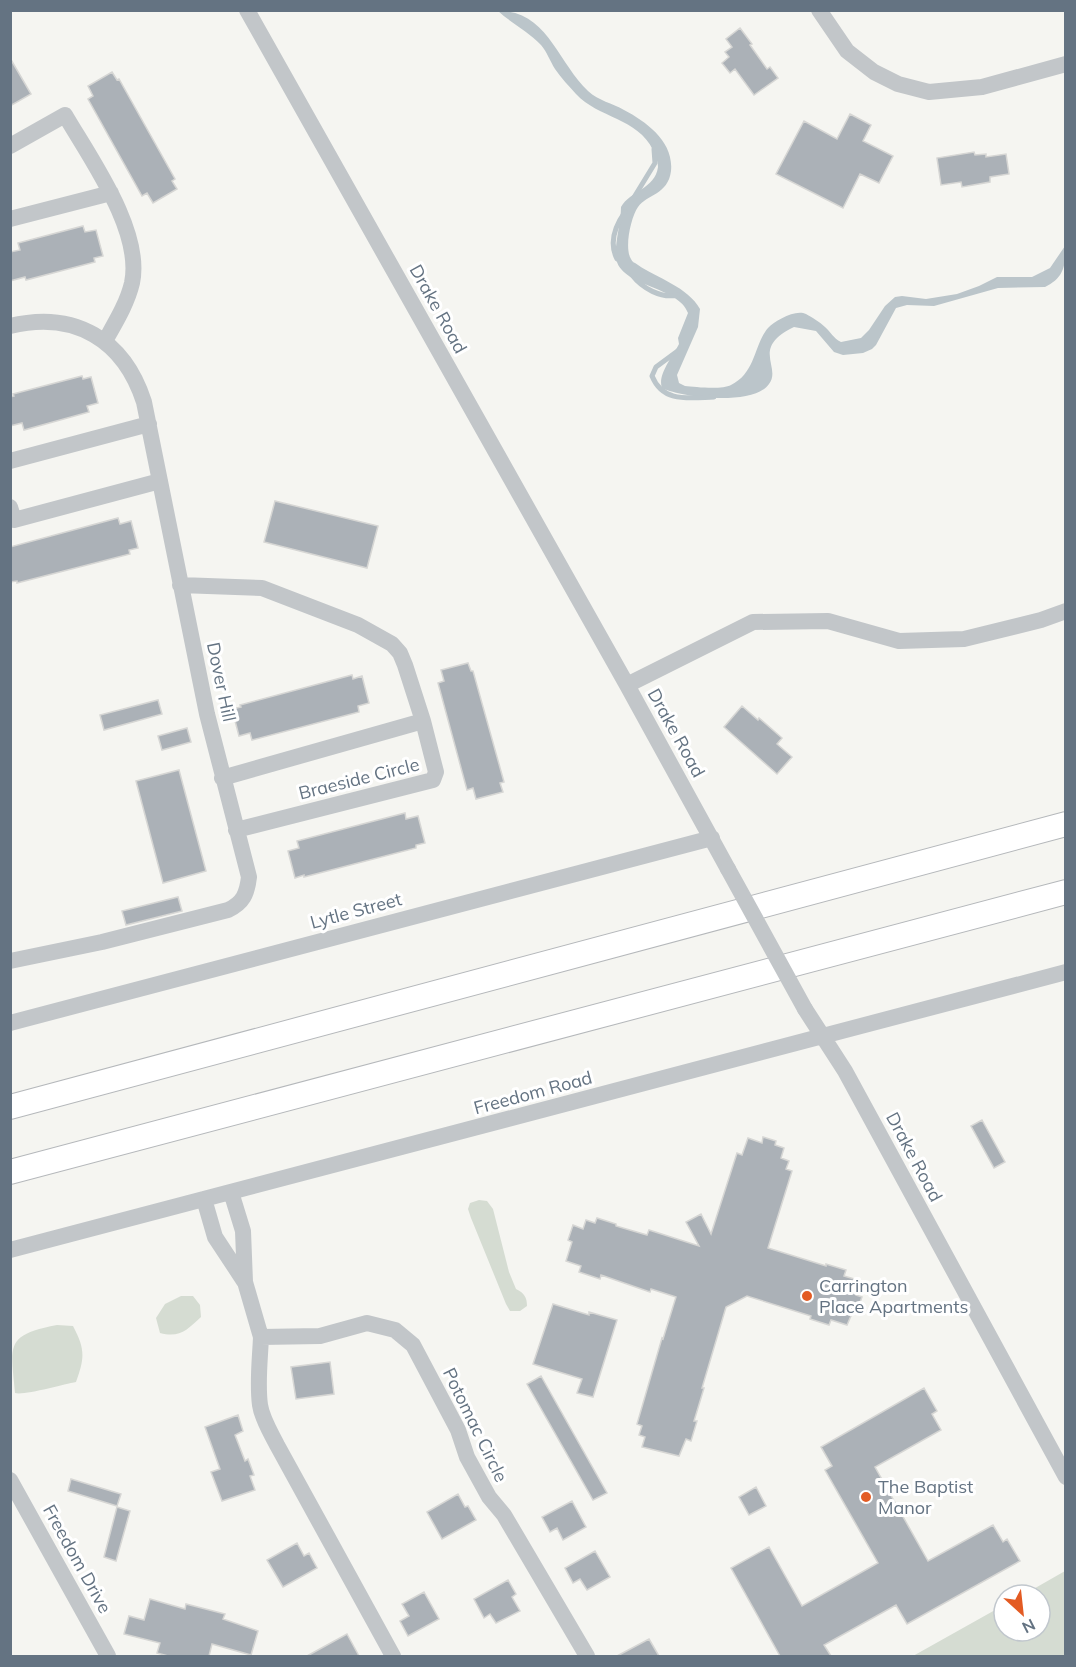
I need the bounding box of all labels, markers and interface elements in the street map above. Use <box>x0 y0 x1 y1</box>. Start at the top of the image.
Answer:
street label: Drake Road <box>405 260 472 357</box>
street label: Dover Hill <box>202 640 241 724</box>
street label: Drake Road <box>643 684 710 781</box>
street label: Braeside Circle <box>296 752 422 805</box>
street label: Lytle Street <box>308 887 404 934</box>
street label: Freedom Road <box>471 1066 595 1119</box>
street label: Drake Road <box>881 1108 948 1206</box>
place label: Carrington Place Apartments <box>819 1274 969 1318</box>
marker: Carrington Place Apartments <box>800 1289 814 1303</box>
street label: Potomac Circle <box>438 1364 513 1486</box>
place label: The Baptist Manor <box>878 1475 973 1519</box>
marker: The Baptist Manor <box>859 1490 873 1504</box>
street label: Freedom Drive <box>38 1500 117 1617</box>
north arrow <box>992 1583 1052 1643</box>
text: N <box>1019 1615 1039 1638</box>

